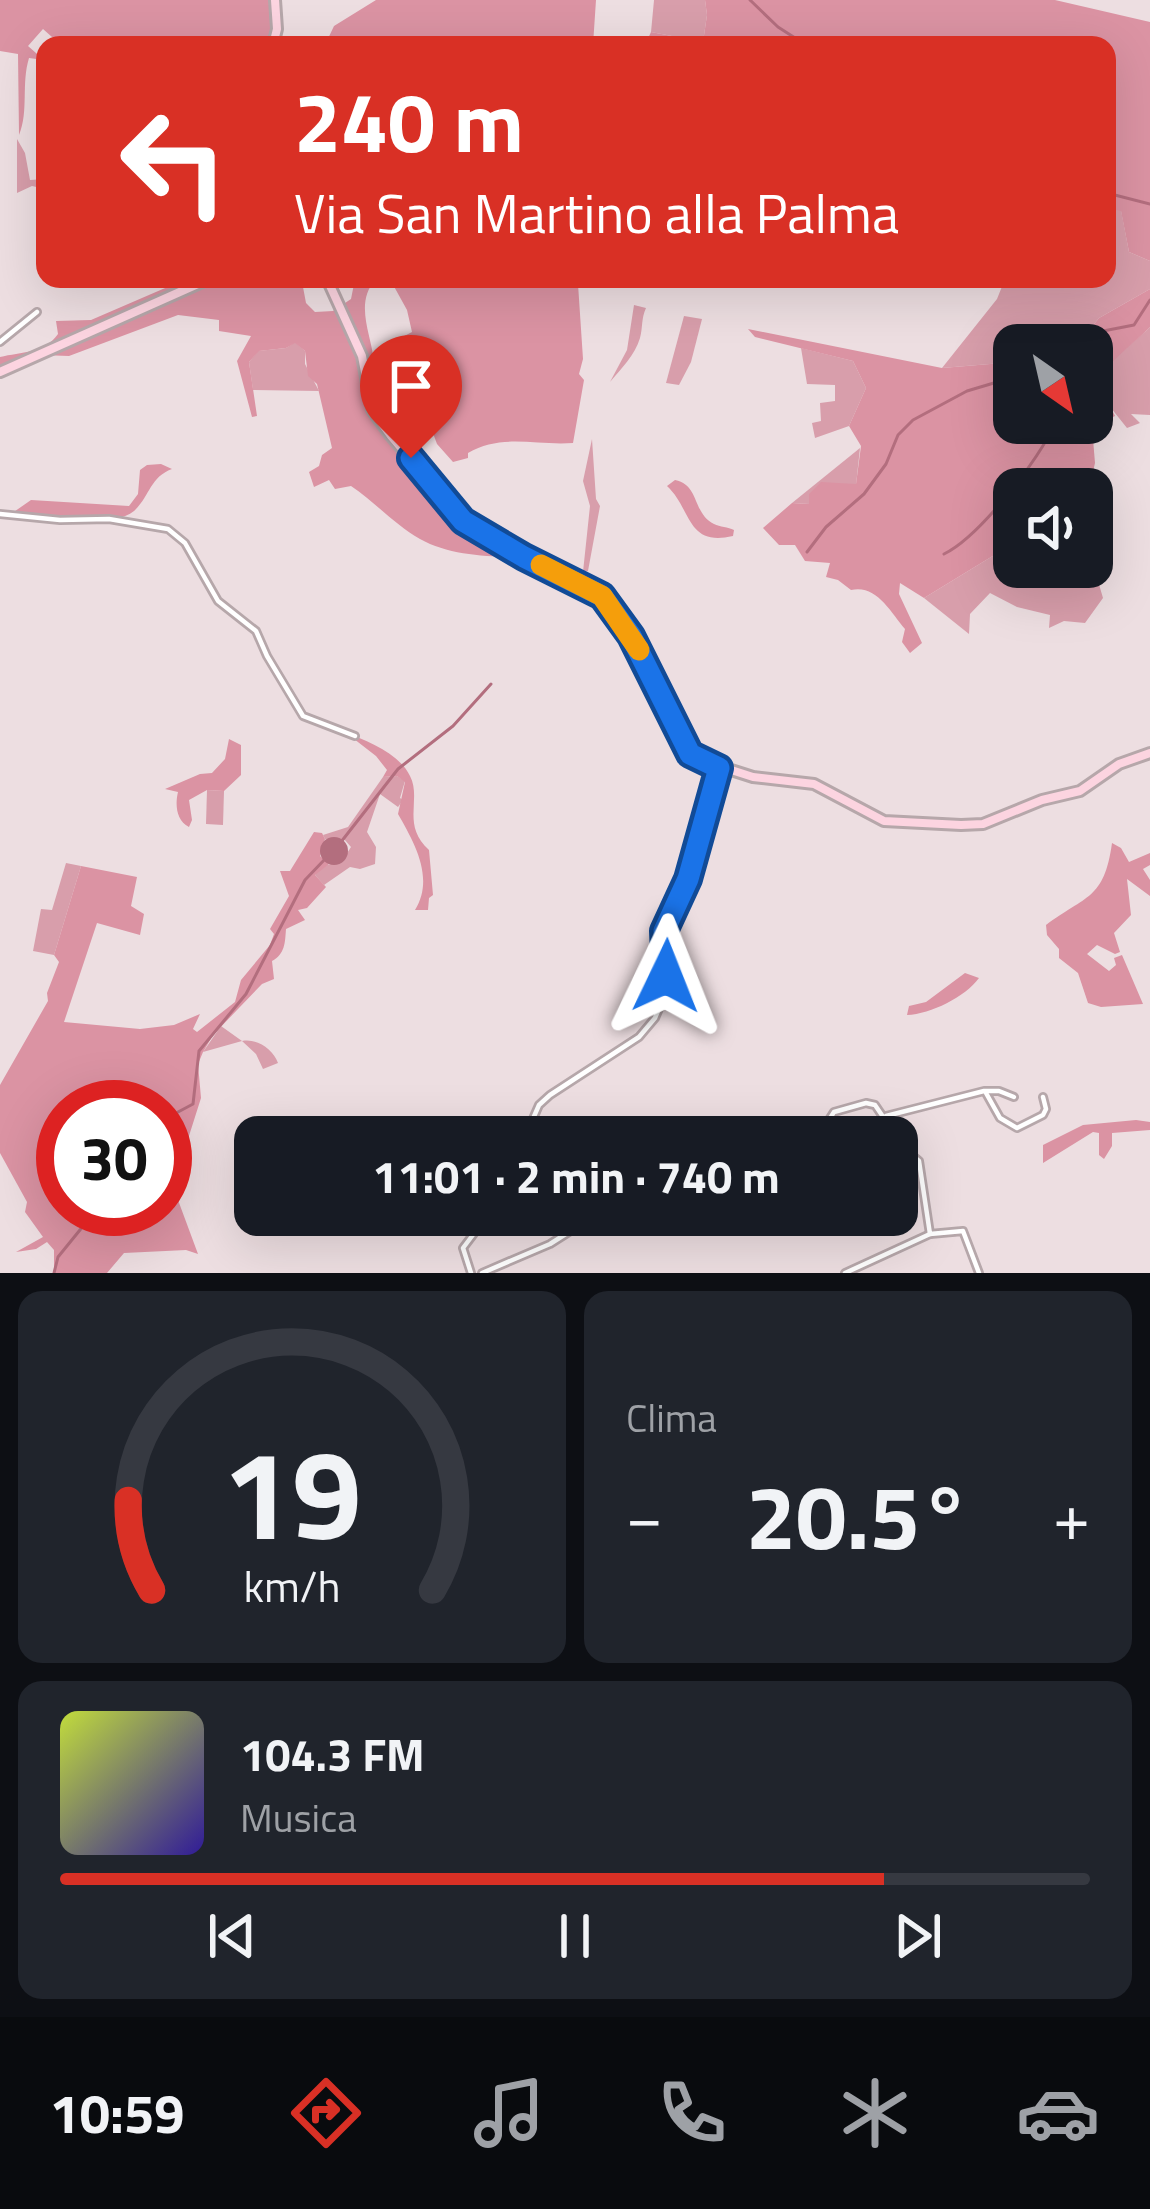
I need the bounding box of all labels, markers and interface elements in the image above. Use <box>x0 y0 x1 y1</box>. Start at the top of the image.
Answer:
text: 240 m <box>294 57 524 185</box>
icon: left <box>96 84 252 240</box>
text: Via San Martino alla Palma <box>294 172 899 254</box>
north arrow <box>993 324 1113 444</box>
map controls <box>993 324 1113 588</box>
pin <box>360 335 462 458</box>
icon: arrive <box>378 353 444 419</box>
button: sound <box>993 468 1113 588</box>
position arrow <box>603 913 729 1039</box>
speed limit sign: 30 <box>36 1080 192 1236</box>
text: 11:01 · 2 min · 740 m <box>372 1142 780 1210</box>
text: Clima <box>626 1388 717 1447</box>
text: 19 <box>222 1398 362 1587</box>
text: 20.5° <box>746 1447 970 1584</box>
text: − <box>626 1465 663 1566</box>
text: + <box>1053 1465 1090 1566</box>
text: km/h <box>243 1553 341 1619</box>
text: 104.3 FM <box>240 1720 425 1788</box>
text: Musica <box>240 1788 357 1847</box>
icon: previous <box>199 1903 265 1969</box>
icon: pause <box>542 1903 608 1969</box>
icon: next <box>885 1903 951 1969</box>
icon: directions <box>284 2071 368 2155</box>
icon: music <box>467 2071 551 2155</box>
icon: phone <box>650 2071 734 2155</box>
icon: climate <box>833 2071 917 2155</box>
icon: car <box>1016 2071 1100 2155</box>
text: 10:59 <box>50 2072 184 2154</box>

